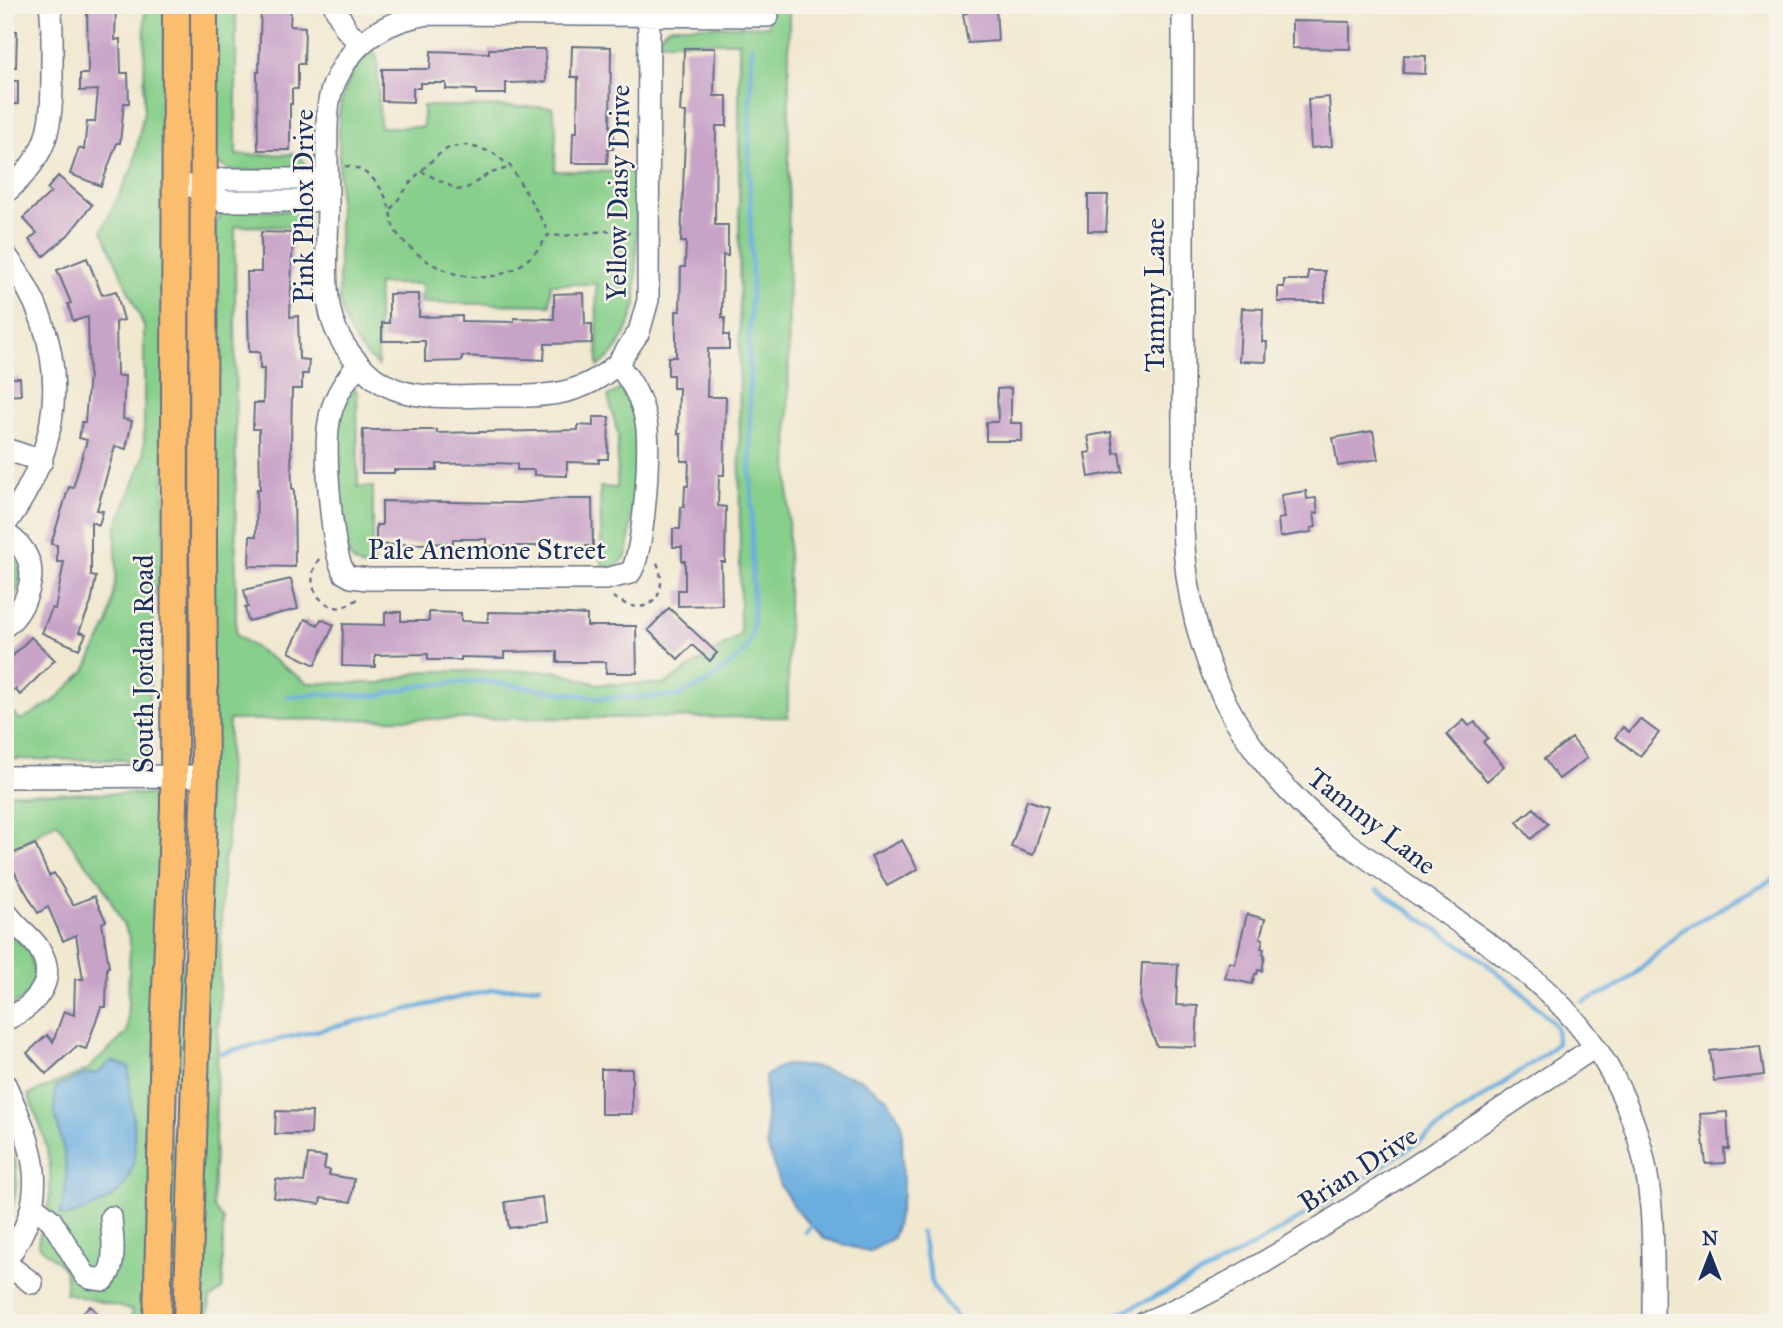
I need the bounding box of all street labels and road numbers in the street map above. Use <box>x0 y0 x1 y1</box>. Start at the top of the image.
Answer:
street label: Yellow Daisy Drive <box>599 84 637 302</box>
street label: Pink Phlox Drive <box>286 109 321 303</box>
street label: Tammy Lane <box>1137 218 1172 372</box>
street label: Pale Anemone Street <box>368 532 606 567</box>
street label: South Jordan Road <box>126 555 161 773</box>
street label: Tammy Lane <box>1300 760 1444 882</box>
street label: Brian Drive <box>1292 1118 1424 1220</box>

